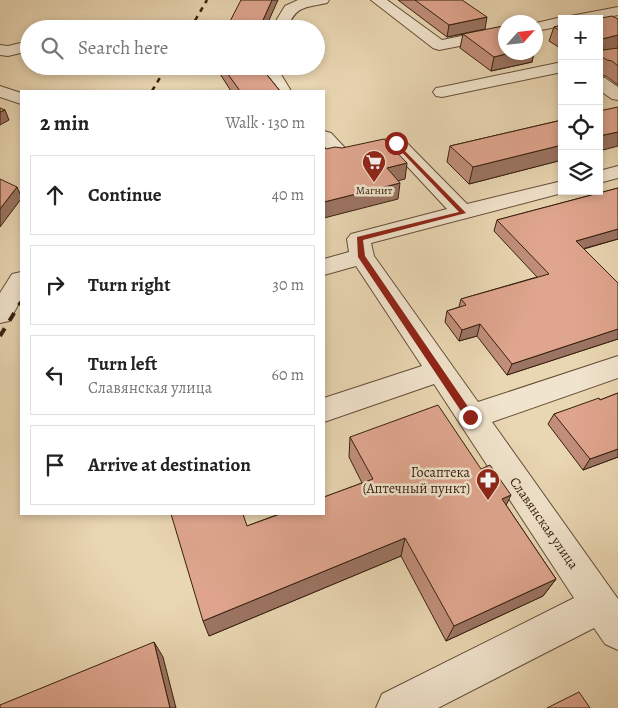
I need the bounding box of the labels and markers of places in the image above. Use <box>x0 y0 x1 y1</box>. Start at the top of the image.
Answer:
supermarket icon: Магнит <box>361 149 387 183</box>
place label: Магнит <box>356 183 392 198</box>
place label: Госаптека (Аптечный пункт) <box>363 463 471 498</box>
pharmacy icon: Госаптека (Аптечный пункт) <box>475 467 501 501</box>

